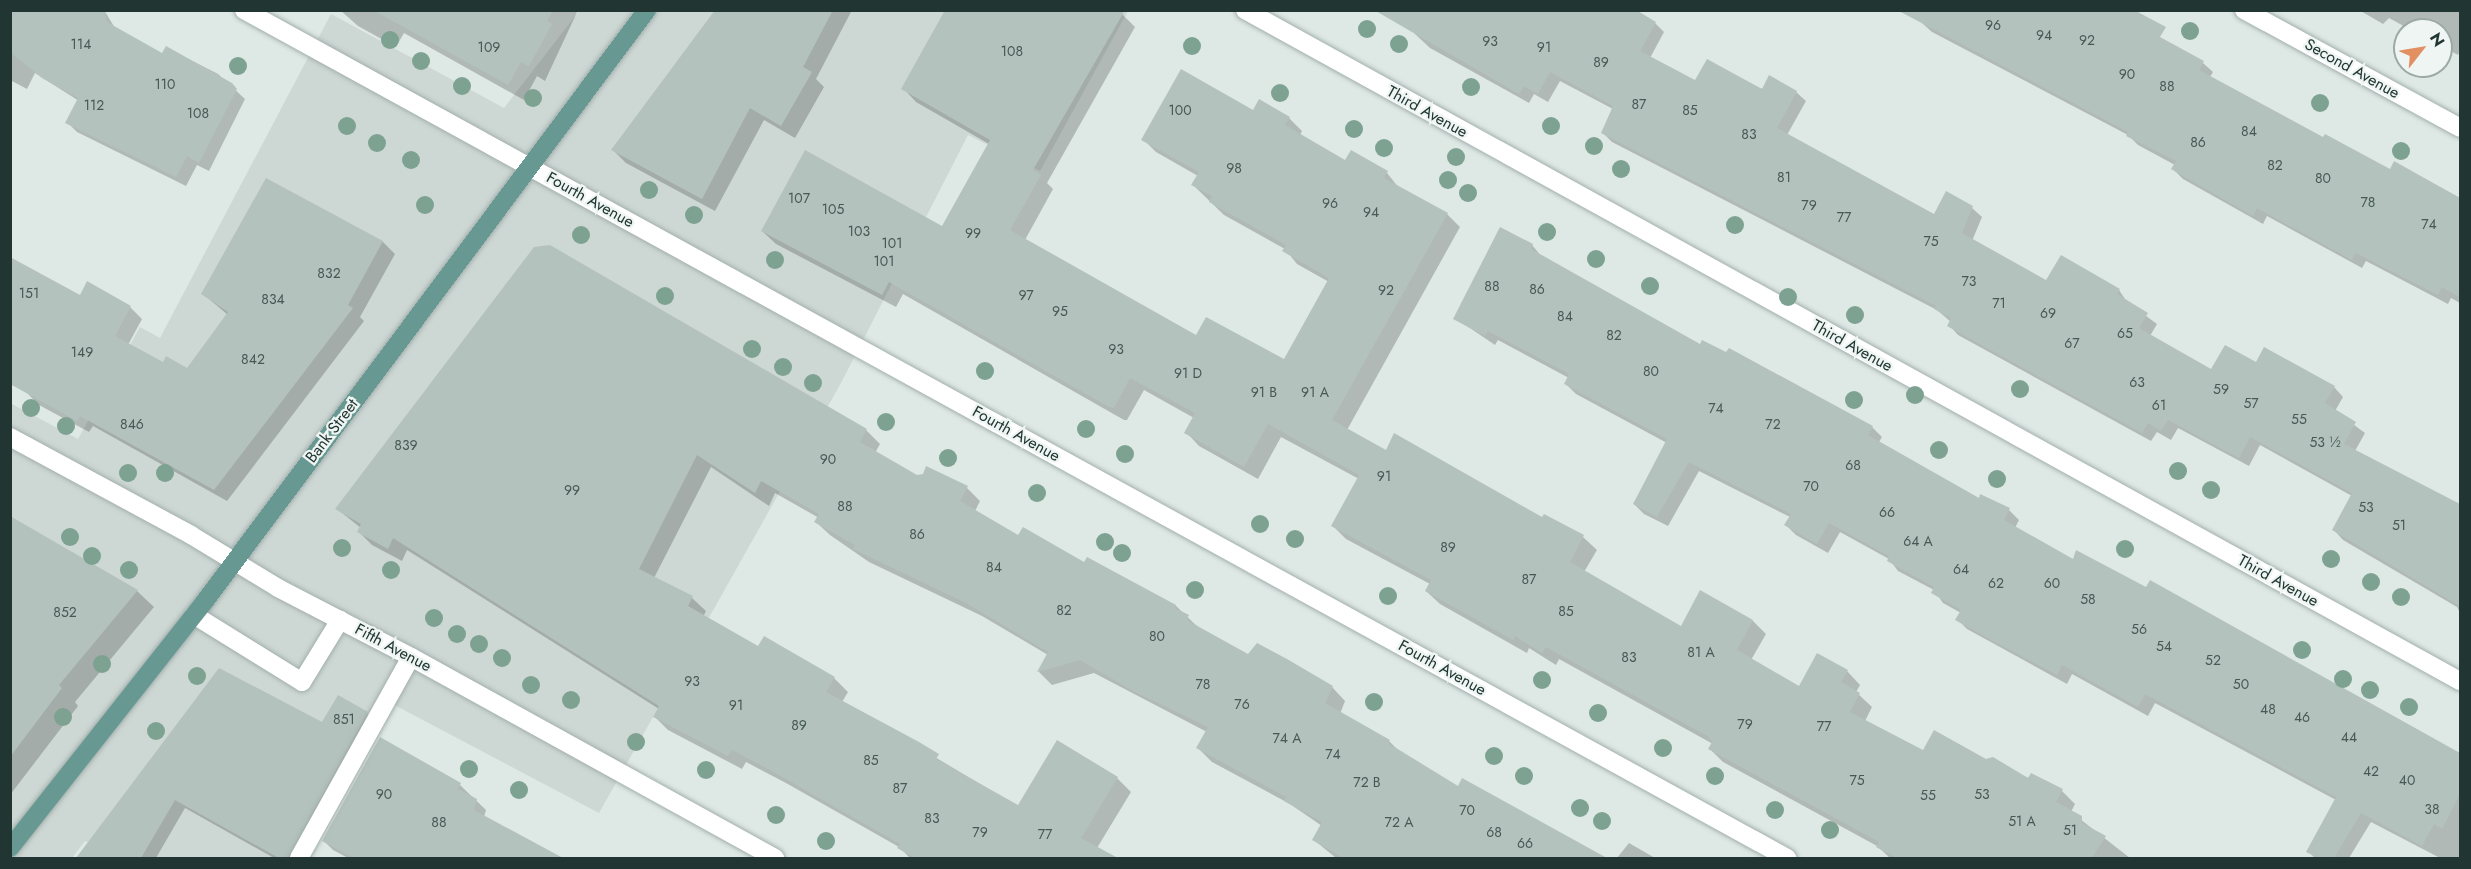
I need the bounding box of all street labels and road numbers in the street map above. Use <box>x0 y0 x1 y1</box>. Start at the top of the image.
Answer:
street label: Second Avenue <box>2301 35 2403 103</box>
street label: Third Avenue <box>1383 82 1471 142</box>
street label: Fourth Avenue <box>543 168 637 232</box>
street label: Third Avenue <box>1808 316 1896 376</box>
street label: Bank Street <box>302 395 362 467</box>
street label: Fourth Avenue <box>969 402 1063 466</box>
street label: Third Avenue <box>2234 551 2322 611</box>
street label: Fifth Avenue <box>352 620 434 676</box>
street label: Fourth Avenue <box>1395 636 1489 700</box>

